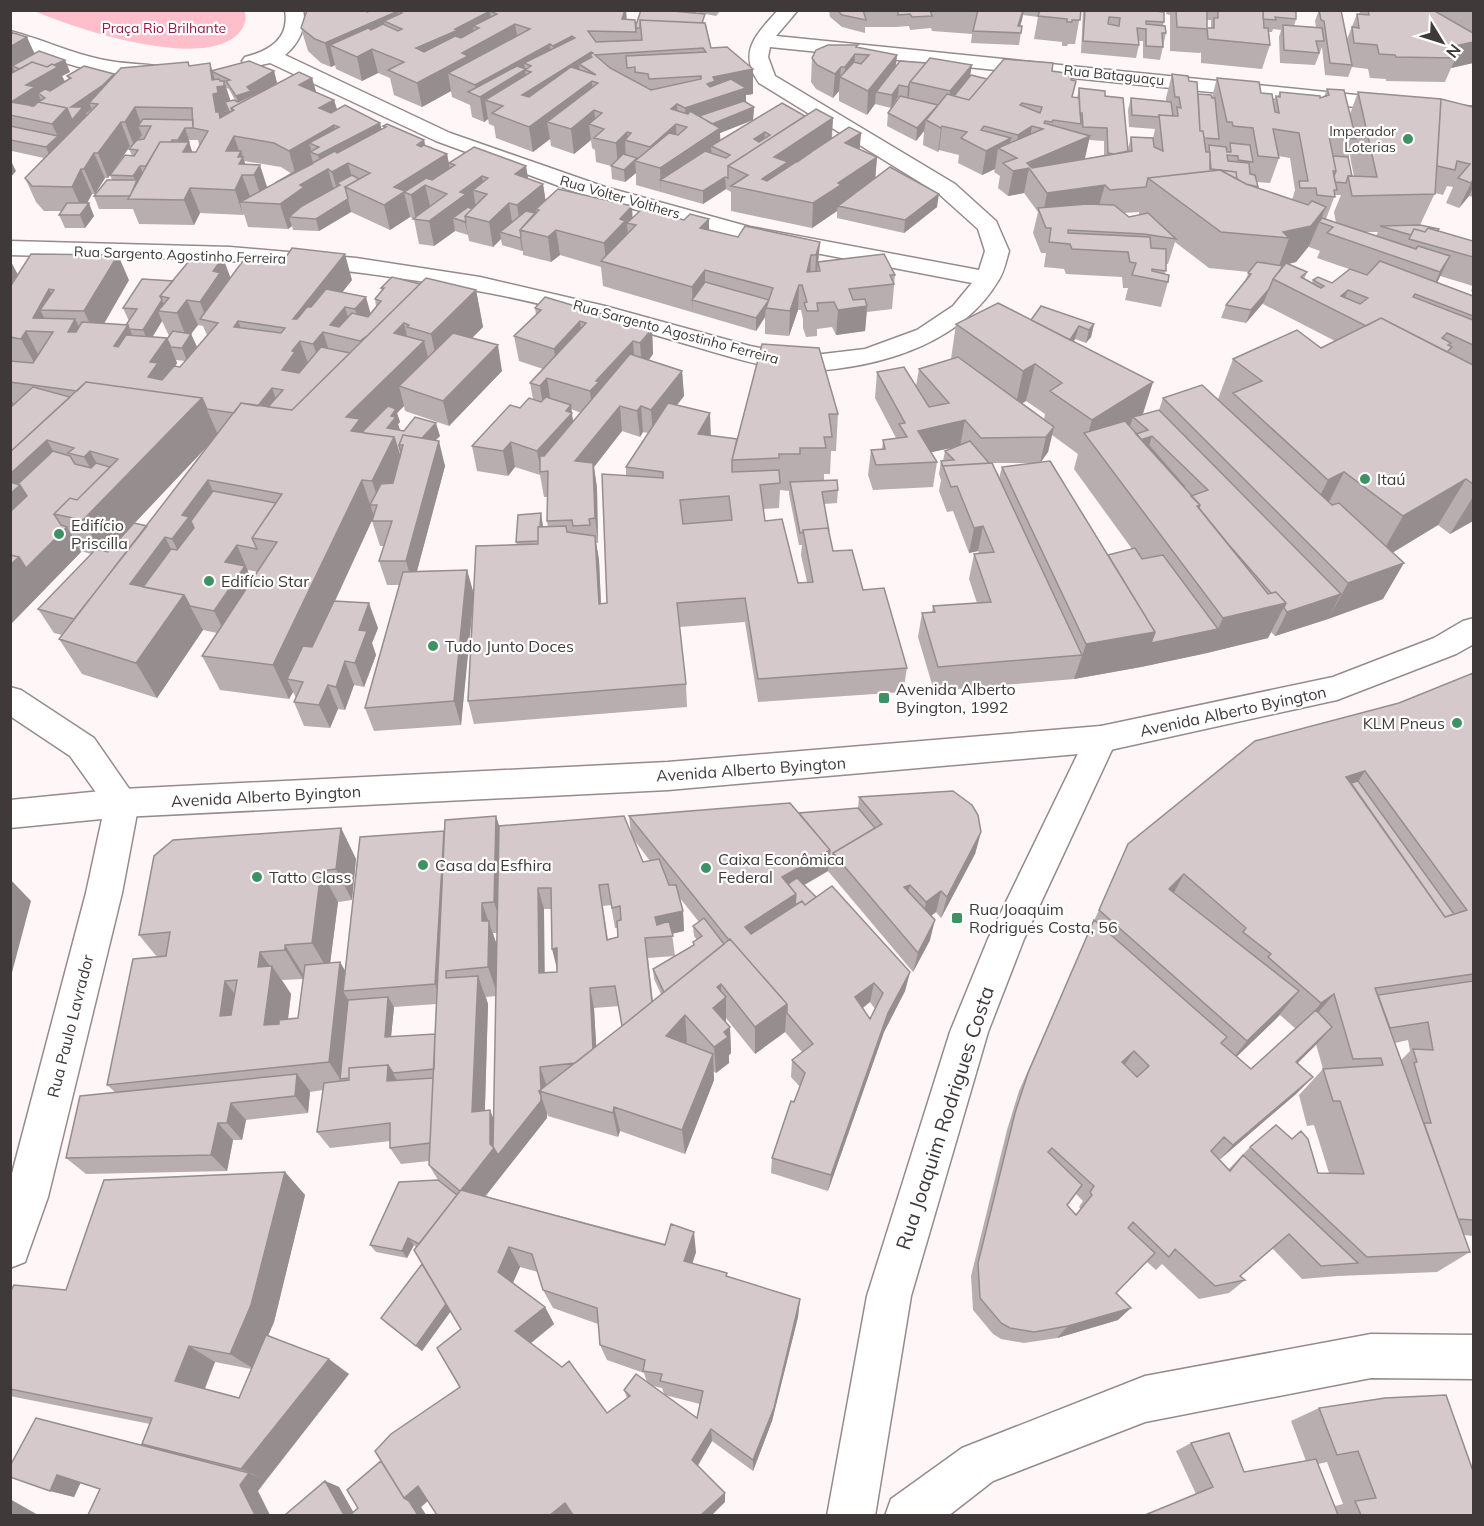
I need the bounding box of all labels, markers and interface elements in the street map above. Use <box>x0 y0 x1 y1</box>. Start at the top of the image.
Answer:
north arrow <box>1412 12 1472 72</box>
park label: Praça Rio Brilhante <box>102 19 226 37</box>
text: N <box>1442 40 1465 62</box>
street label: Rua Bataguaçu <box>1063 61 1165 89</box>
place label: Imperador Loterias <box>1329 122 1397 156</box>
marker: Imperador Loterias <box>1401 132 1415 146</box>
street label: Rua Volter Volthers <box>558 171 682 223</box>
street label: Rua Sargento Agostinho Ferreira <box>74 242 286 268</box>
street label: Rua Sargento Agostinho Ferreira <box>571 296 781 368</box>
place label: Itaú <box>1377 469 1406 489</box>
marker: Itaú <box>1358 472 1372 486</box>
place label: Edifício Priscilla <box>71 515 128 553</box>
marker: Edifício Priscilla <box>52 527 66 541</box>
place label: Edifício Star <box>221 571 309 591</box>
marker: Edifício Star <box>202 574 216 588</box>
place label: Tudo Junto Doces <box>445 636 574 656</box>
marker: Tudo Junto Doces <box>426 639 440 653</box>
place label: Avenida Alberto Byington, 1992 <box>896 679 1016 717</box>
street label: Avenida Alberto Byington <box>1138 681 1328 741</box>
marker: Avenida Alberto Byington, 1992 <box>877 691 891 705</box>
place label: KLM Pneus <box>1363 713 1445 733</box>
marker: KLM Pneus <box>1450 716 1464 730</box>
street label: Avenida Alberto Byington <box>655 752 847 786</box>
street label: Avenida Alberto Byington <box>171 781 361 811</box>
place label: Caixa Econômica Federal <box>718 849 844 887</box>
place label: Casa da Esfhira <box>435 855 552 875</box>
marker: Casa da Esfhira <box>416 858 430 872</box>
marker: Caixa Econômica Federal <box>699 861 713 875</box>
place label: Tatto Class <box>269 867 352 887</box>
marker: Tatto Class <box>250 870 264 884</box>
place label: Rua Joaquim Rodrigues Costa, 56 <box>969 899 1118 937</box>
marker: Rua Joaquim Rodrigues Costa, 56 <box>950 911 964 925</box>
street label: Rua Paulo Lavrador <box>43 952 97 1100</box>
street label: Rua Joaquim Rodrigues Costa <box>890 983 999 1253</box>

